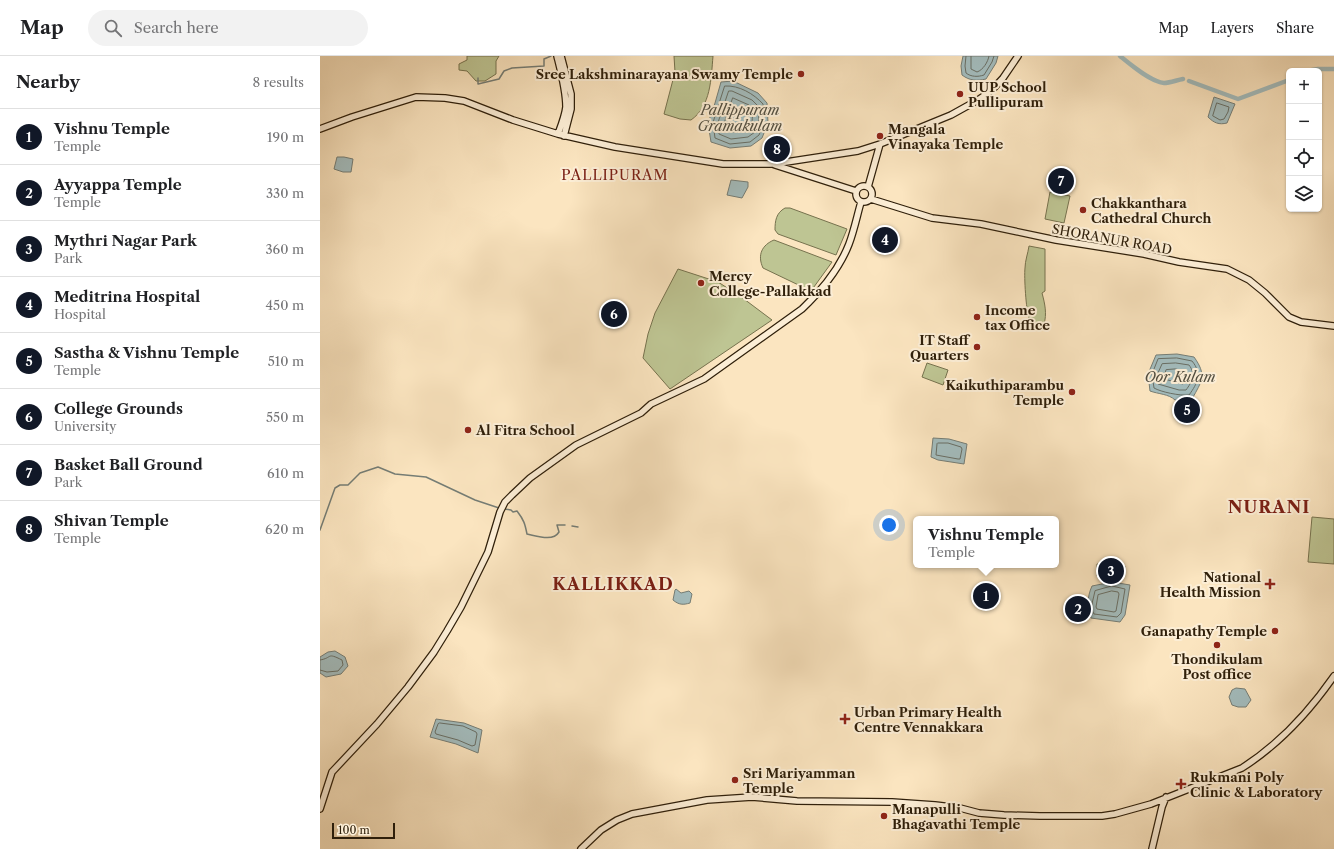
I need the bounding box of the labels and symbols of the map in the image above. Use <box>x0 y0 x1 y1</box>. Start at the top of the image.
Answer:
place label: Sree Lakshminarayana Swamy Temple <box>536 66 793 82</box>
marker: Sree Lakshminarayana Swamy Temple <box>796 69 806 79</box>
place label: UUP School Pullipuram <box>968 79 1047 110</box>
marker: UUP School Pullipuram <box>955 89 965 99</box>
water label: Pallippuram Gramakulam <box>698 101 782 135</box>
place label: Mangala Vinayaka Temple <box>887 121 1004 152</box>
marker: Mangala Vinayaka Temple <box>875 131 885 141</box>
pin: 8 <box>764 134 790 164</box>
district label: PALLIPURAM <box>561 166 669 184</box>
pin: 7 <box>1048 166 1074 196</box>
place label: Chakkanthara Cathedral Church <box>1091 195 1211 226</box>
marker: Chakkanthara Cathedral Church <box>1078 205 1088 215</box>
street label: SHORANUR ROAD <box>1051 221 1173 257</box>
pin: 4 <box>872 225 898 255</box>
place label: Mercy College-Pallakkad <box>709 268 832 299</box>
marker: Mercy College-Pallakkad <box>696 278 706 288</box>
pin: 6 <box>601 299 627 329</box>
place label: Income tax Office <box>985 302 1050 333</box>
marker: Income tax Office <box>972 312 982 322</box>
place label: IT Staff Quarters <box>910 332 971 363</box>
marker: IT Staff Quarters <box>972 342 982 352</box>
water label: Oor Kulam <box>1144 368 1216 386</box>
place label: Kaikuthiparambu Temple <box>945 377 1064 408</box>
marker: Kaikuthiparambu Temple <box>1067 387 1077 397</box>
pin: 5 <box>1174 395 1200 425</box>
place label: Al Fitra School <box>475 422 575 438</box>
marker: Al Fitra School <box>463 425 473 435</box>
district label: NURANI <box>1228 497 1310 517</box>
your location <box>879 515 899 535</box>
pin: 3 <box>1098 556 1124 586</box>
place label: National Health Mission <box>1160 569 1261 600</box>
district label: KALLIKKAD <box>552 574 674 594</box>
marker: National Health Mission <box>1264 578 1276 590</box>
pin: 1 <box>973 581 999 611</box>
pin: 2 <box>1065 594 1091 624</box>
place label: Ganapathy Temple <box>1141 623 1267 639</box>
marker: Ganapathy Temple <box>1270 626 1280 636</box>
marker: Thondikulam Post office <box>1212 640 1222 650</box>
place label: Thondikulam Post office <box>1171 651 1263 682</box>
place label: Urban Primary Health Centre Vennakkara <box>854 704 1002 735</box>
marker: Urban Primary Health Centre Vennakkara <box>839 713 851 725</box>
place label: Sri Mariyamman Temple <box>743 765 855 796</box>
place label: Rukmani Poly Clinic & Laboratory <box>1190 769 1323 800</box>
marker: Sri Mariyamman Temple <box>730 775 740 785</box>
marker: Rukmani Poly Clinic & Laboratory <box>1175 778 1187 790</box>
place label: Manapulli Bhagavathi Temple <box>892 801 1021 832</box>
marker: Manapulli Bhagavathi Temple <box>879 811 889 821</box>
scale bar <box>332 821 395 840</box>

